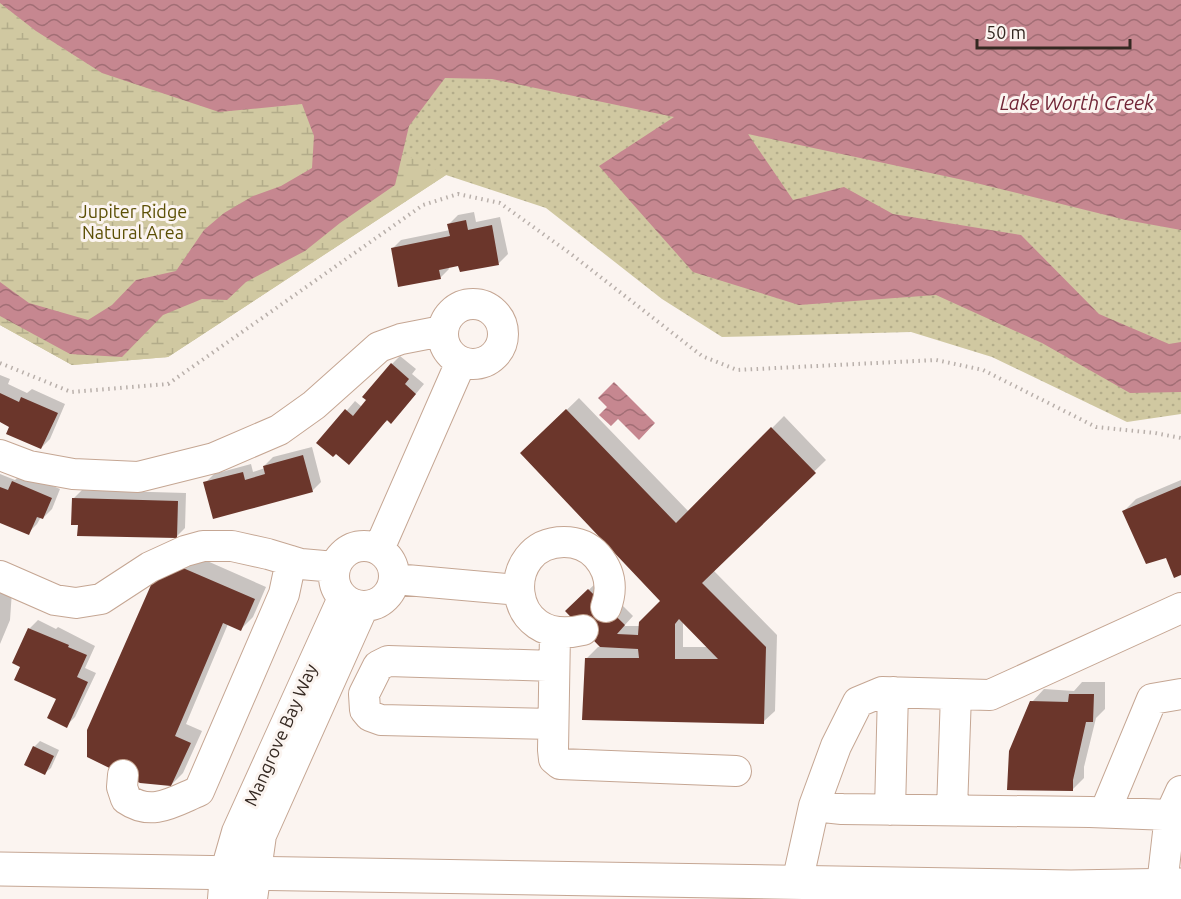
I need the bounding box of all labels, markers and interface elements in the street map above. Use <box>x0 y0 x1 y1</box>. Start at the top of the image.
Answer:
scale bar <box>977 12 1130 50</box>
text: 50 m <box>986 22 1026 42</box>
water label: Lake Worth Creek <box>1000 91 1155 114</box>
park label: Jupiter Ridge Natural Area <box>79 201 187 242</box>
street label: Mangrove Bay Way <box>240 660 321 809</box>

